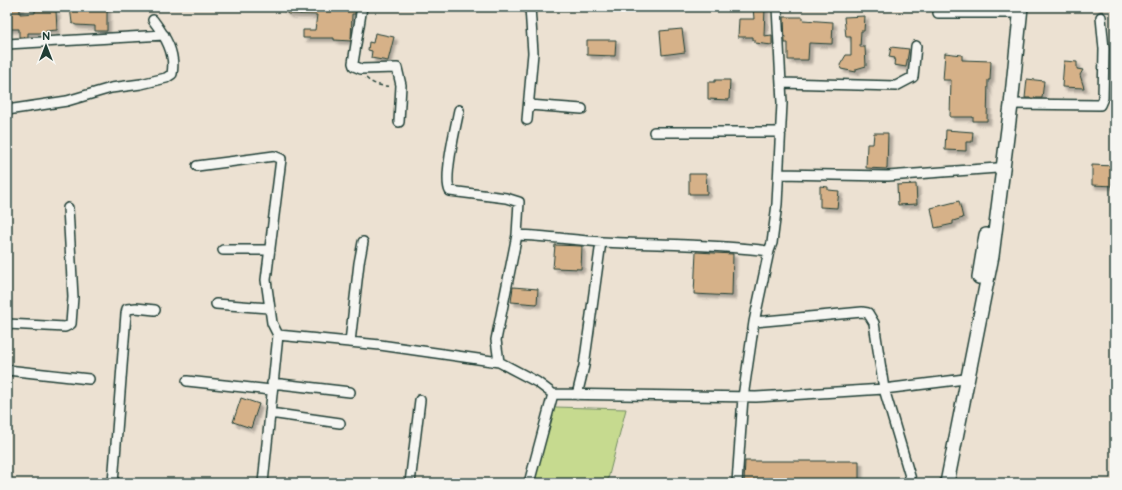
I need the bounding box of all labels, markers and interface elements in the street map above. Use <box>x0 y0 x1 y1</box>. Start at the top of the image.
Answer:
north arrow <box>26 26 66 66</box>
text: N <box>42 30 50 43</box>

